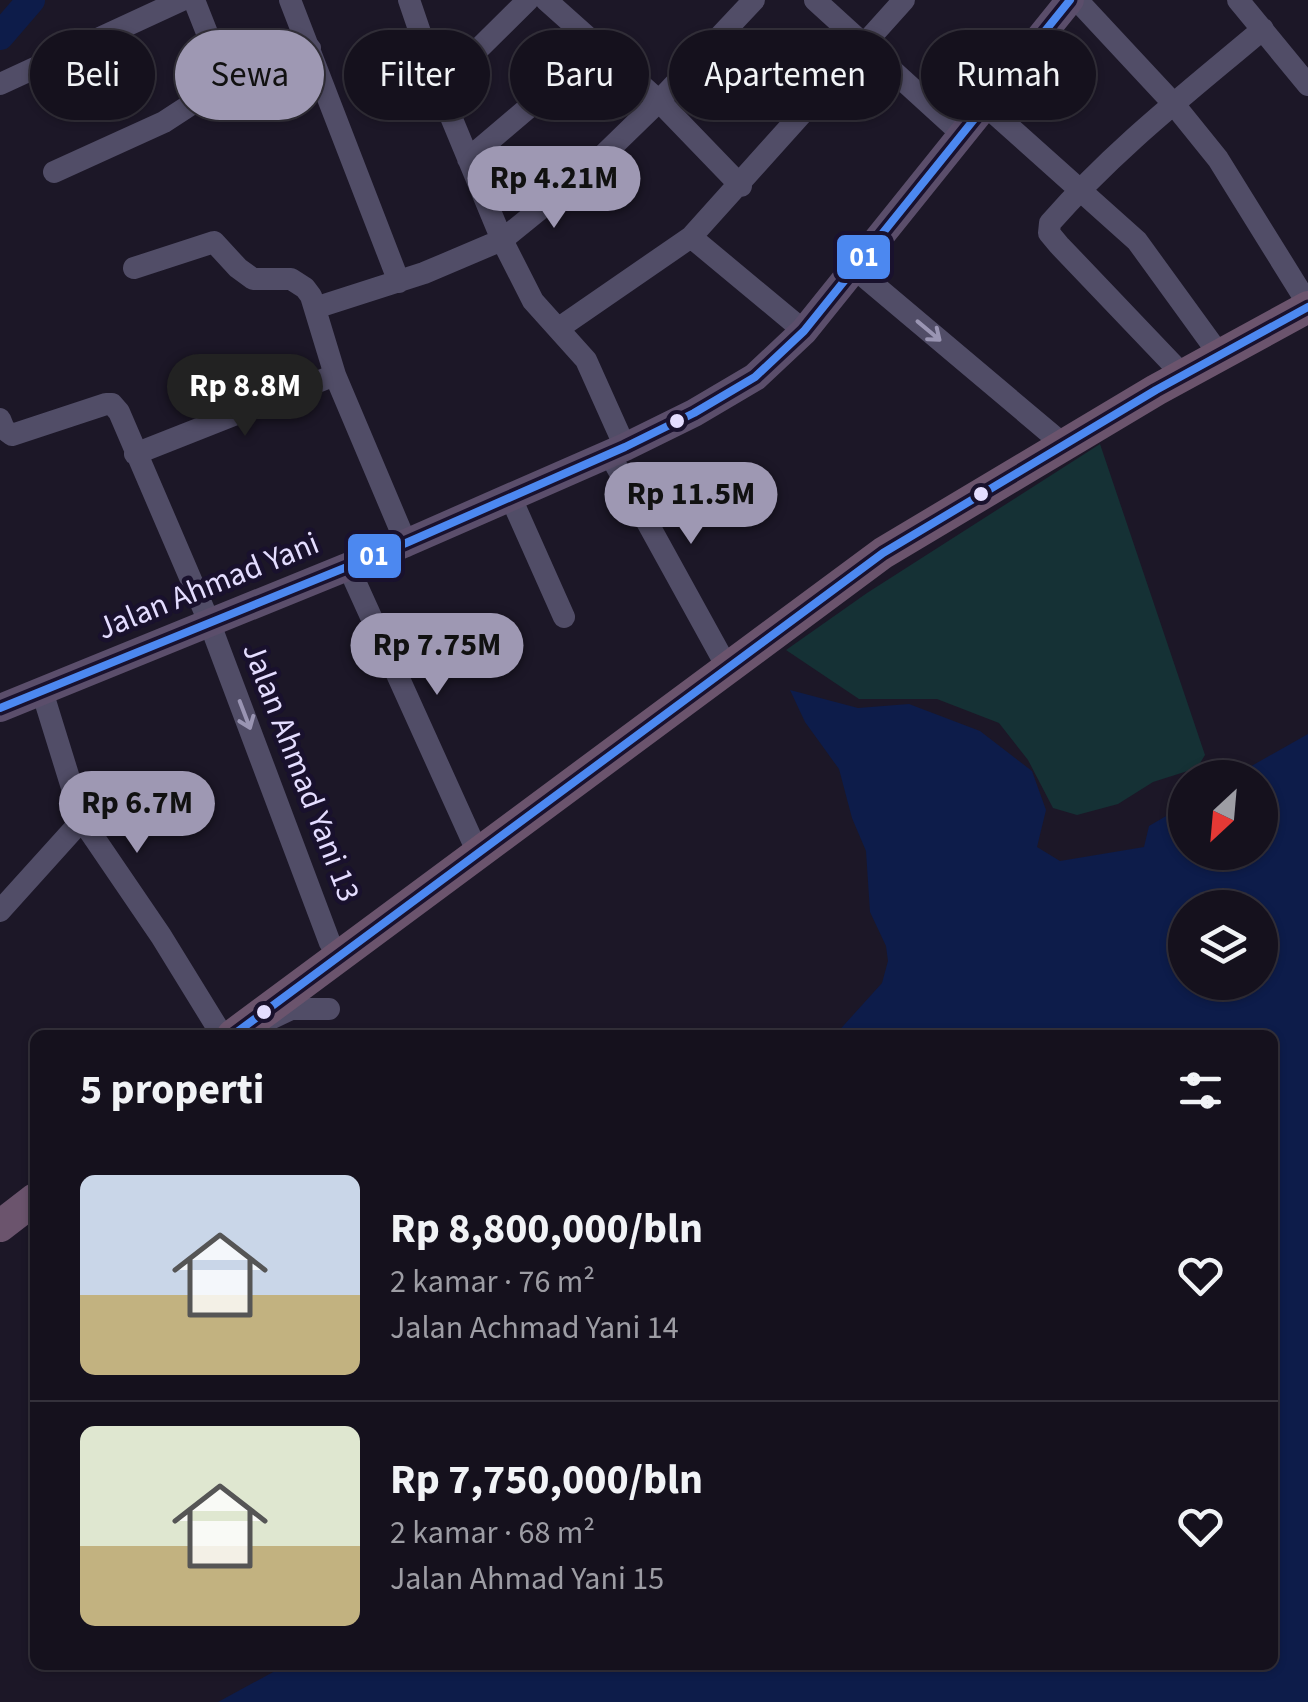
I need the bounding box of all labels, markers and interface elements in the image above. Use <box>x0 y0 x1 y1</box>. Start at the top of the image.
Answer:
chip: Beli <box>30 30 155 120</box>
chip: Sewa <box>175 30 324 120</box>
chip: Filter <box>344 30 490 120</box>
chip: Baru <box>510 30 649 120</box>
chip: Apartemen <box>669 30 901 120</box>
chip: Rumah <box>921 30 1096 120</box>
pin: Rp 4.21M <box>451 146 657 231</box>
text: Rp 4.21M <box>489 155 619 201</box>
line badge: 01 <box>835 233 892 281</box>
text: 01 <box>849 237 879 277</box>
one-way arrow <box>915 320 941 342</box>
pin: Rp 8.8M <box>153 354 337 439</box>
text: Rp 8.8M <box>189 363 301 409</box>
unlabelled marker <box>667 411 687 431</box>
pin: Rp 11.5M <box>588 462 794 547</box>
text: Rp 11.5M <box>626 471 756 517</box>
unlabelled marker <box>971 484 991 504</box>
street label: Jalan Ahmad Yani <box>90 521 326 651</box>
line badge: 01 <box>346 532 403 580</box>
text: 01 <box>359 536 389 576</box>
pin: Rp 7.75M <box>334 613 540 698</box>
text: Rp 7.75M <box>372 622 502 668</box>
street label: Jalan Ahmad Yani 13 <box>230 636 372 908</box>
one-way arrow <box>237 699 255 730</box>
north arrow <box>1168 760 1278 870</box>
map controls <box>1168 760 1278 1000</box>
pin: Rp 6.7M <box>45 771 229 856</box>
text: Rp 6.7M <box>81 780 193 826</box>
button: layers <box>1168 890 1278 1000</box>
unlabelled marker <box>254 1002 274 1022</box>
text: 5 properti <box>80 1060 264 1120</box>
icon: filters <box>1173 1063 1228 1118</box>
text: Rp 8,800,000/bln <box>390 1199 703 1259</box>
icon: home <box>160 1215 280 1335</box>
icon: heart <box>1173 1248 1228 1303</box>
text: 2 kamar · 76 m² <box>390 1259 595 1305</box>
text: Jalan Achmad Yani 14 <box>390 1305 679 1351</box>
text: Rp 7,750,000/bln <box>390 1450 703 1510</box>
icon: home <box>160 1466 280 1586</box>
icon: heart <box>1173 1499 1228 1554</box>
text: 2 kamar · 68 m² <box>390 1510 595 1556</box>
text: Jalan Ahmad Yani 15 <box>390 1556 664 1602</box>

